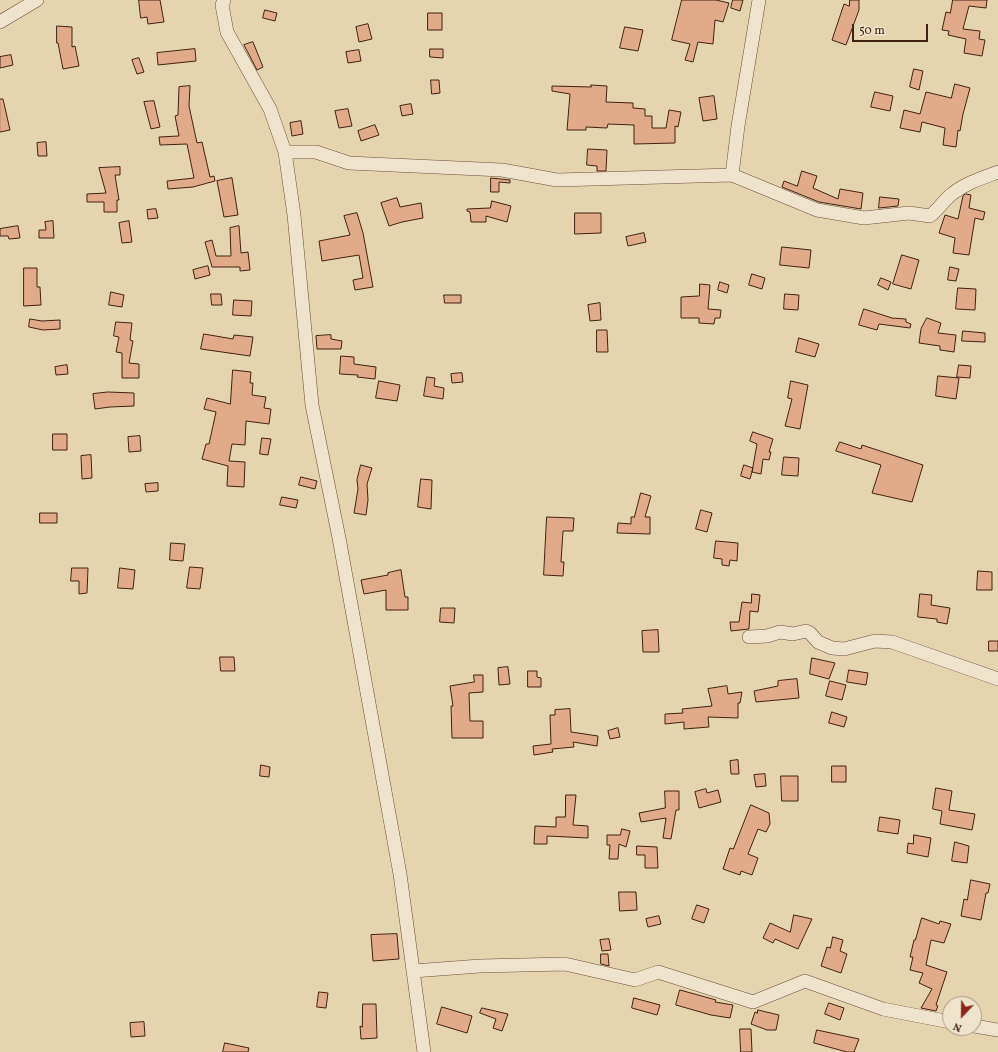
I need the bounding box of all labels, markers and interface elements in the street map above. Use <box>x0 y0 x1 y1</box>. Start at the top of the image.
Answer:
scale bar <box>854 16 930 42</box>
text: 50 m <box>859 23 885 39</box>
north arrow <box>942 996 982 1036</box>
text: N <box>951 1018 964 1035</box>

